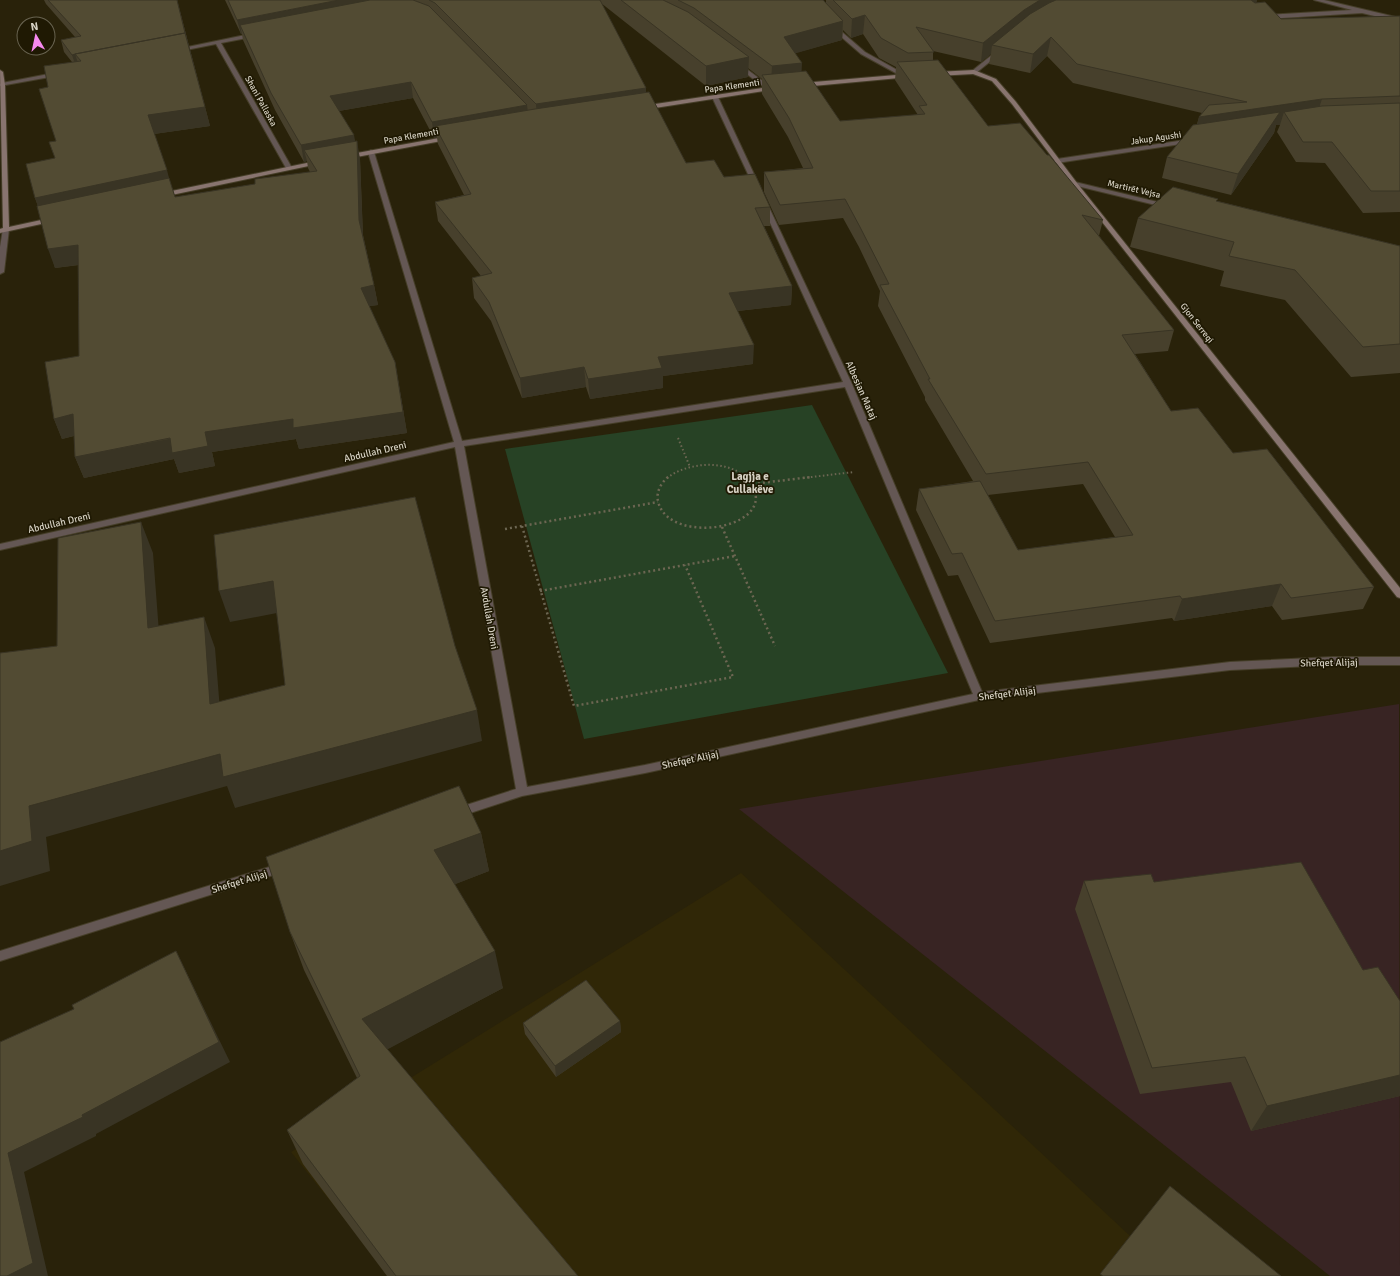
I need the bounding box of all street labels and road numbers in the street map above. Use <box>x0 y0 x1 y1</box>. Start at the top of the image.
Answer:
street label: Shani Pallaska <box>242 74 279 129</box>
street label: Papa Klementi <box>704 77 760 96</box>
street label: Papa Klementi <box>383 126 439 147</box>
street label: Jakup Agushi <box>1130 130 1182 147</box>
street label: Martirët Vejsa <box>1106 178 1162 201</box>
street label: Gjon Serreqi <box>1178 301 1216 345</box>
street label: Albesian Mataj <box>843 359 880 422</box>
street label: Abdullah Dreni <box>343 439 408 465</box>
street label: Abdullah Dreni <box>27 510 92 536</box>
street label: Avdullah Dreni <box>478 586 500 650</box>
street label: Shefqet Alijaj <box>1300 656 1358 670</box>
street label: Shefqet Alijaj <box>978 685 1037 703</box>
street label: Shefqet Alijaj <box>661 748 720 772</box>
street label: Shefqet Alijaj <box>210 868 269 896</box>

